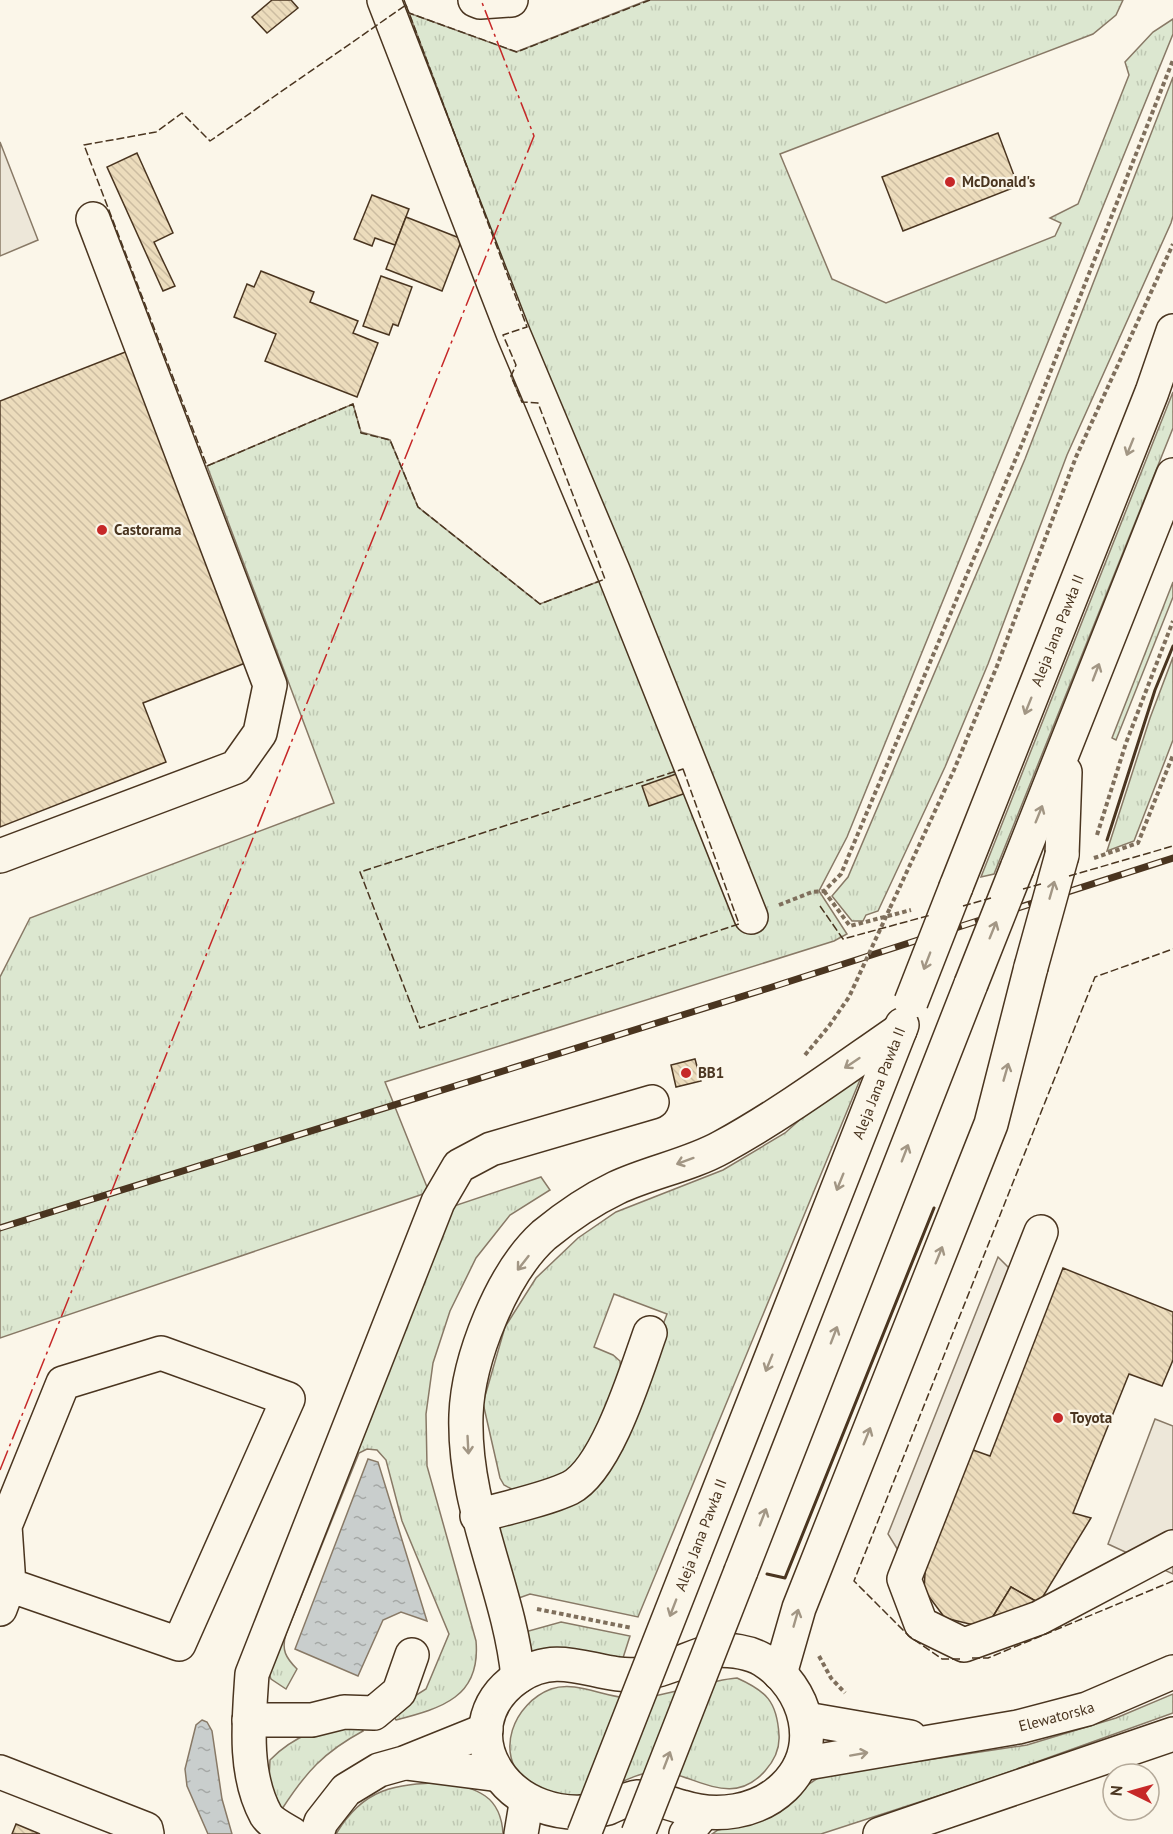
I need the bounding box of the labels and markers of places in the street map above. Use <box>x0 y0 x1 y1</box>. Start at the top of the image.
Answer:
place label: McDonald's <box>962 172 1035 191</box>
marker: McDonald's <box>943 175 957 189</box>
place label: Castorama <box>114 520 181 539</box>
marker: Castorama <box>95 523 109 537</box>
place label: BB1 <box>698 1063 724 1082</box>
marker: BB1 <box>679 1066 693 1080</box>
place label: Toyota <box>1070 1408 1112 1427</box>
marker: Toyota <box>1051 1411 1065 1425</box>

